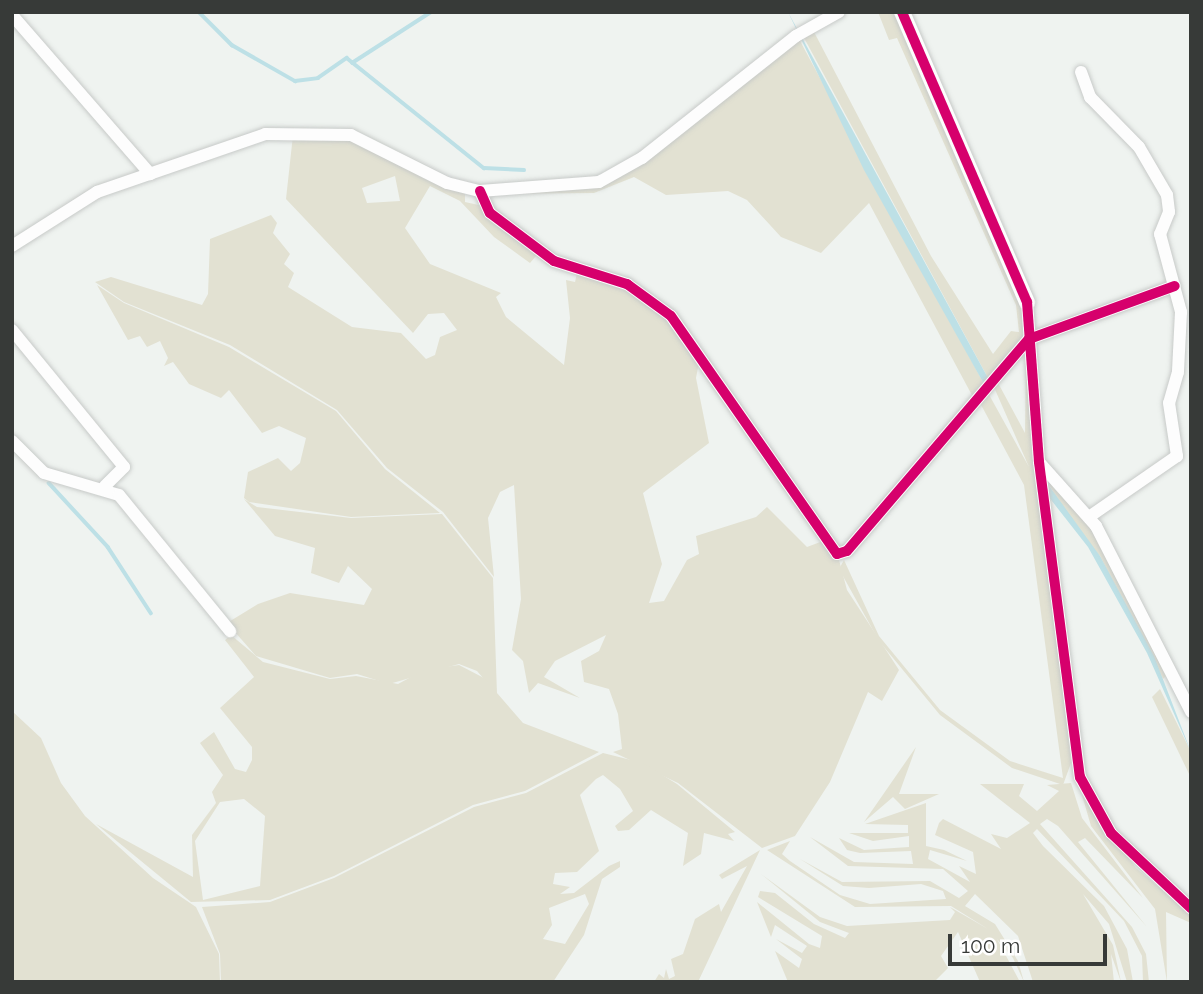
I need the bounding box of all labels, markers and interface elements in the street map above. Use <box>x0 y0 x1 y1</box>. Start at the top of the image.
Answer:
scale bar <box>951 920 1110 964</box>
text: 100 m <box>961 933 1020 958</box>

